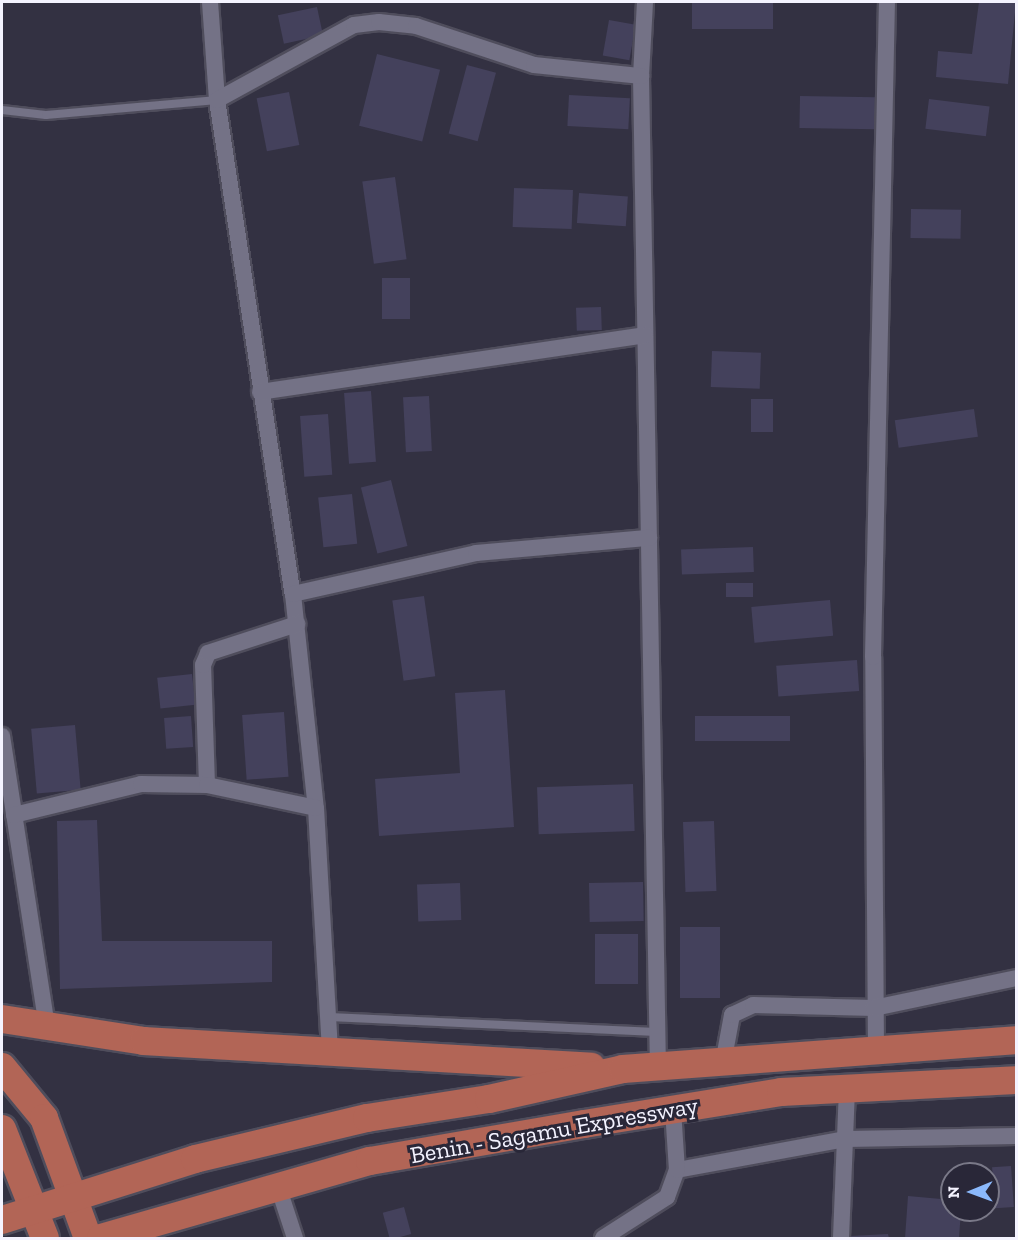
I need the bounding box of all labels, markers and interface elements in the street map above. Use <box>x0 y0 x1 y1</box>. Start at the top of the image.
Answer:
street label: Benin - Sagamu Expressway <box>408 1090 700 1170</box>
north arrow <box>940 1162 1000 1222</box>
text: N <box>944 1186 963 1199</box>

